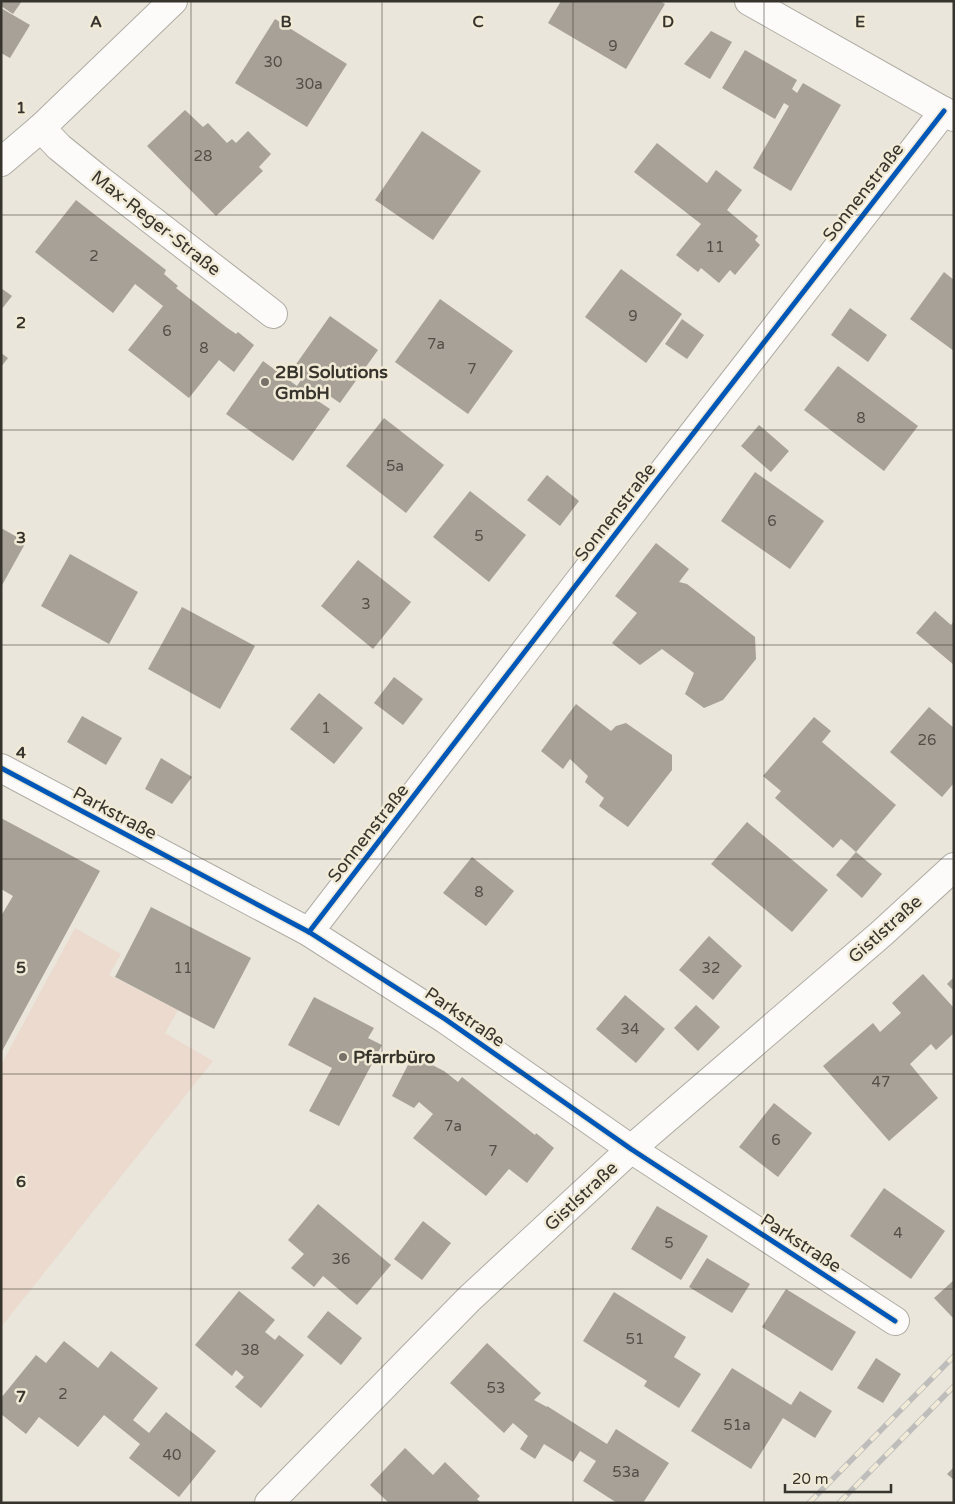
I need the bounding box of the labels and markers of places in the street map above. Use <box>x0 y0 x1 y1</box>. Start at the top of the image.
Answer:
place label: 2BI Solutions GmbH <box>275 361 388 404</box>
marker: 2BI Solutions GmbH <box>259 376 271 388</box>
place label: Pfarrbüro <box>353 1046 436 1068</box>
marker: Pfarrbüro <box>337 1051 349 1063</box>

